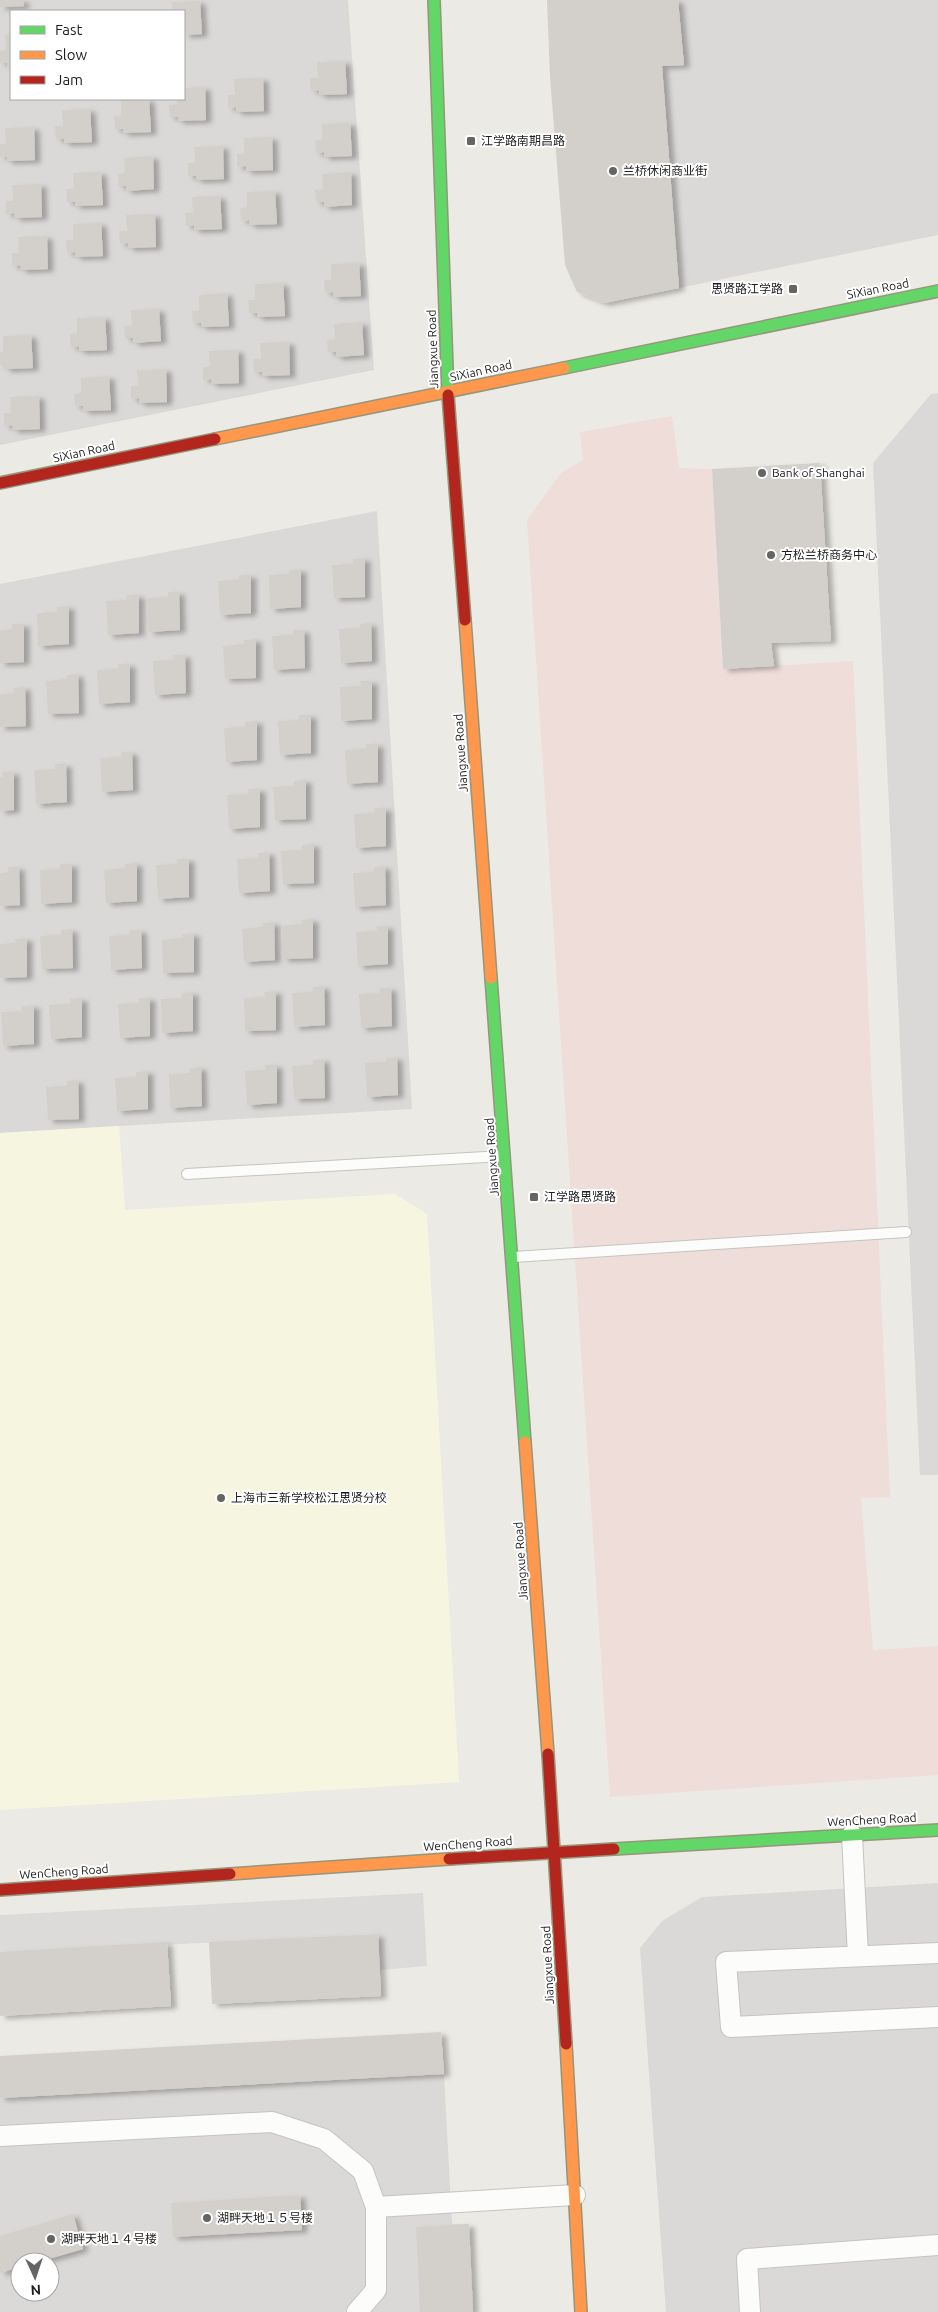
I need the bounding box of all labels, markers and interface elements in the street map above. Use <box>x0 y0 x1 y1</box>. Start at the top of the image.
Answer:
legend <box>10 10 185 100</box>
text: Fast <box>55 21 83 38</box>
text: Slow <box>55 46 88 63</box>
text: Jam <box>55 71 83 88</box>
place label: 江学路南期昌路 <box>481 134 565 147</box>
marker: 江学路南期昌路 <box>465 135 477 147</box>
place label: 兰桥休闲商业街 <box>623 164 707 177</box>
marker: 兰桥休闲商业街 <box>607 165 619 177</box>
street label: SiXian Road <box>846 276 910 301</box>
place label: 思贤路江学路 <box>711 282 783 295</box>
marker: 思贤路江学路 <box>787 283 799 295</box>
street label: Jiangxue Road <box>425 309 440 389</box>
street label: SiXian Road <box>449 358 513 383</box>
street label: SiXian Road <box>52 439 116 464</box>
place label: Bank of Shanghai <box>772 466 865 479</box>
marker: Bank of Shanghai <box>756 467 768 479</box>
place label: 方松兰桥商务中心 <box>781 548 877 561</box>
marker: 方松兰桥商务中心 <box>765 549 777 561</box>
street label: Jiangxue Road <box>451 713 470 793</box>
street label: Jiangxue Road <box>482 1117 501 1197</box>
place label: 江学路思贤路 <box>544 1190 616 1203</box>
marker: 江学路思贤路 <box>528 1191 540 1203</box>
place label: 上海市三新学校松江思贤分校 <box>231 1491 387 1504</box>
marker: 上海市三新学校松江思贤分校 <box>215 1492 227 1504</box>
street label: Jiangxue Road <box>511 1521 530 1601</box>
street label: WenCheng Road <box>827 1811 917 1828</box>
street label: WenCheng Road <box>423 1834 513 1853</box>
street label: WenCheng Road <box>19 1862 109 1881</box>
street label: Jiangxue Road <box>539 1925 556 2005</box>
place label: 湖畔天地１５号楼 <box>217 2211 313 2224</box>
marker: 湖畔天地１５号楼 <box>201 2212 213 2224</box>
place label: 湖畔天地１４号楼 <box>61 2232 157 2245</box>
marker: 湖畔天地１４号楼 <box>45 2233 57 2245</box>
north arrow <box>10 2252 60 2302</box>
text: N <box>30 2282 41 2298</box>

